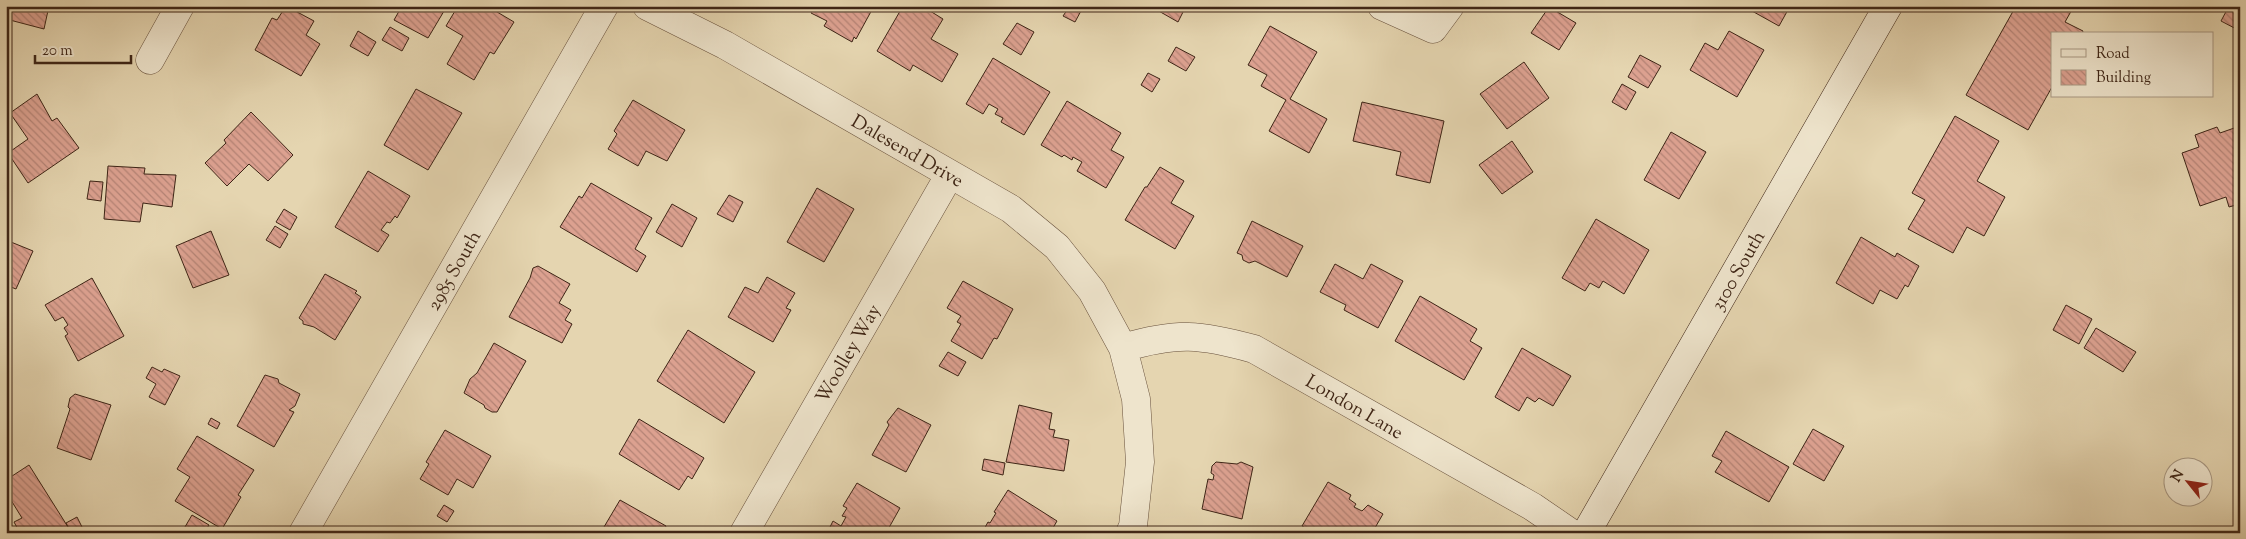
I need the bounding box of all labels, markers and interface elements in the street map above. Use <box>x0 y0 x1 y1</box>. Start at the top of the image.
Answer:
scale bar <box>35 32 131 64</box>
legend <box>2051 32 2214 98</box>
text: 20 m <box>42 41 73 62</box>
text: Road <box>2096 44 2130 65</box>
text: Building <box>2096 68 2151 89</box>
street label: Dalesend Drive <box>846 109 968 195</box>
street label: 2985 South <box>421 226 489 316</box>
street label: 3100 South <box>1705 226 1773 316</box>
street label: Woolley Way <box>810 299 889 409</box>
street label: London Lane <box>1300 369 1408 447</box>
north arrow <box>2164 456 2214 506</box>
text: N <box>2167 467 2190 486</box>

